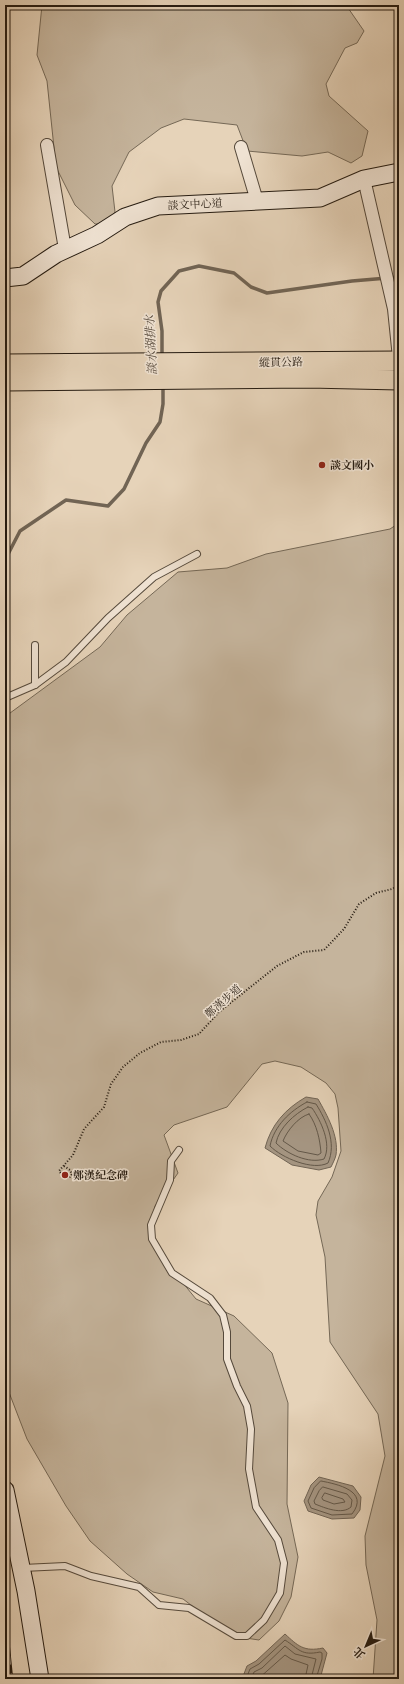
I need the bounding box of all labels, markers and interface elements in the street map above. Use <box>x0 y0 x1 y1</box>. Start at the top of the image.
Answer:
street label: 談文中心道 <box>167 197 223 212</box>
water label: 談水湖排水 <box>142 314 160 375</box>
street label: 縱貫公路 <box>259 356 303 369</box>
place label: 談文國小 <box>330 459 374 472</box>
marker: 談文國小 <box>317 460 327 470</box>
street label: 鄭漢步道 <box>202 982 244 1021</box>
place label: 鄭漢紀念碑 <box>73 1169 128 1182</box>
marker: 鄭漢紀念碑 <box>60 1170 70 1180</box>
north arrow <box>346 1626 386 1666</box>
text: 北 <box>351 1644 368 1661</box>

